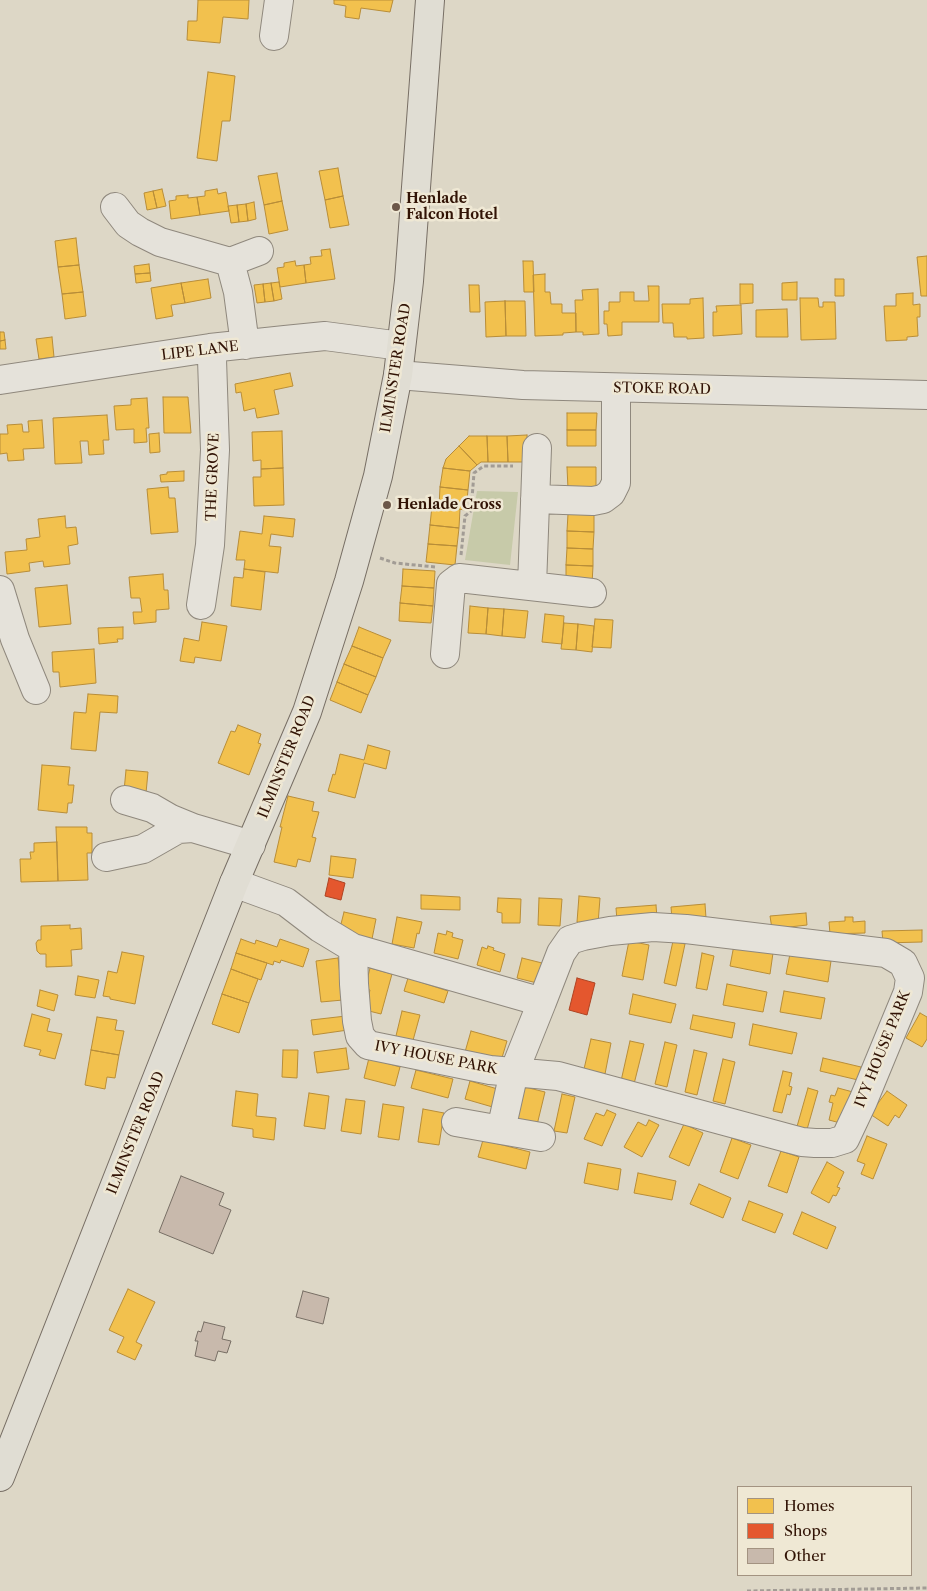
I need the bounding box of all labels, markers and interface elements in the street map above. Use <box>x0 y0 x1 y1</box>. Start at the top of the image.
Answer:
place label: Henlade Falcon Hotel <box>406 191 498 223</box>
marker: Henlade Falcon Hotel <box>390 201 402 213</box>
street label: ILMINSTER ROAD <box>377 302 415 434</box>
street label: LIPE LANE <box>160 338 240 364</box>
street label: STOKE ROAD <box>613 380 711 398</box>
street label: THE GROVE <box>203 433 223 521</box>
place label: Henlade Cross <box>397 497 502 513</box>
marker: Henlade Cross <box>381 499 393 511</box>
street label: ILMINSTER ROAD <box>255 693 319 821</box>
street label: IVY HOUSE PARK <box>852 988 914 1110</box>
street label: IVY HOUSE PARK <box>373 1038 499 1078</box>
street label: ILMINSTER ROAD <box>104 1069 168 1197</box>
legend <box>737 1486 912 1576</box>
text: Homes <box>784 1496 835 1515</box>
text: Shops <box>784 1521 827 1540</box>
text: Other <box>784 1546 826 1565</box>

